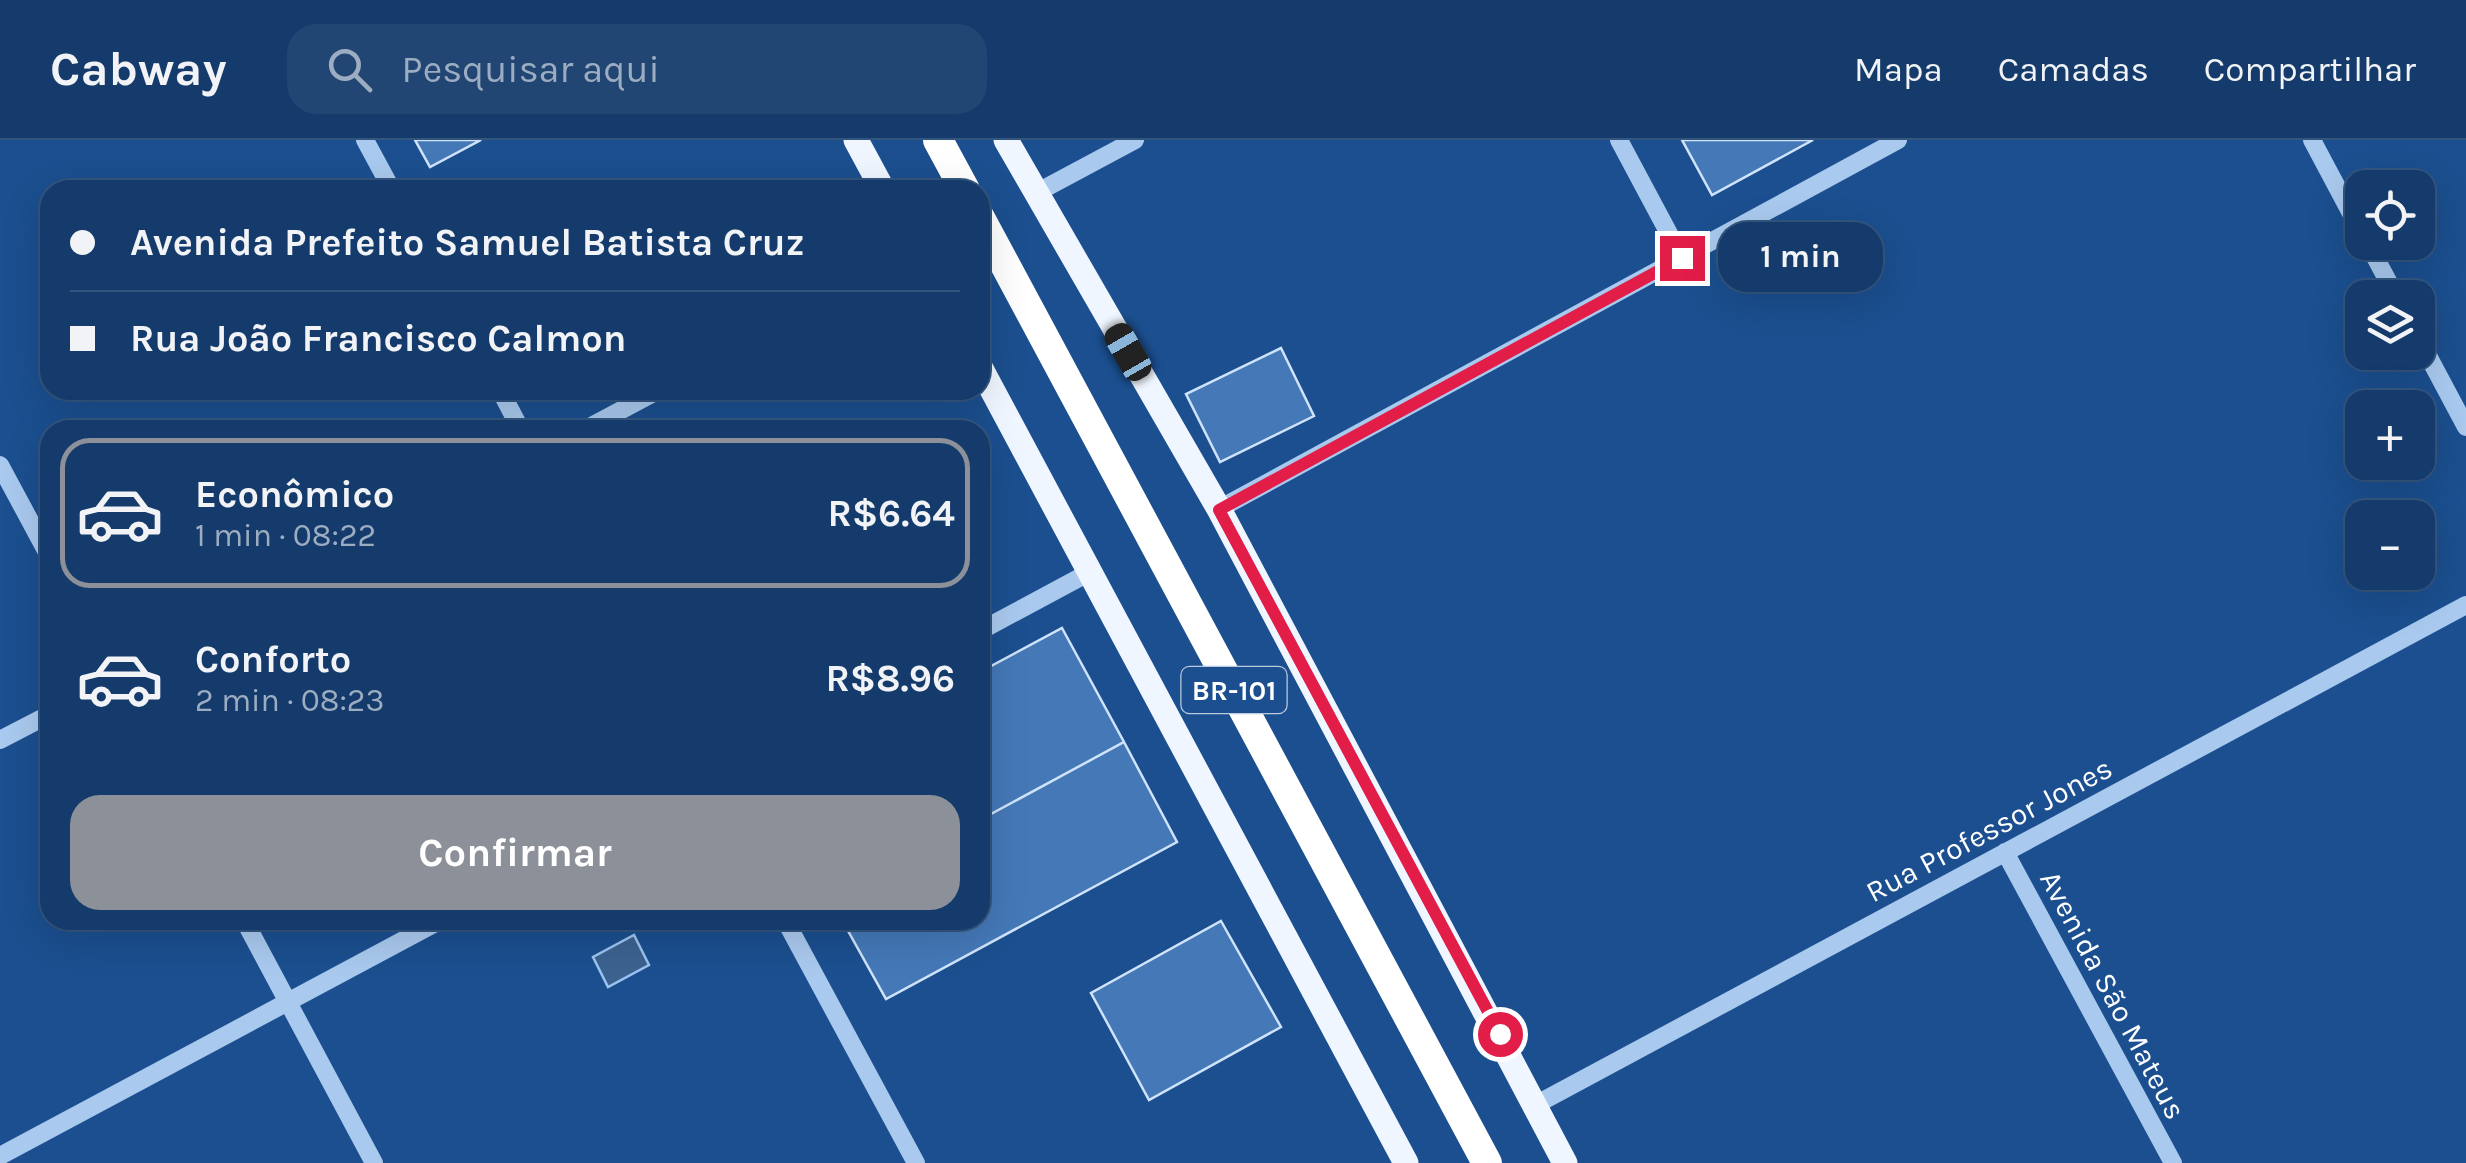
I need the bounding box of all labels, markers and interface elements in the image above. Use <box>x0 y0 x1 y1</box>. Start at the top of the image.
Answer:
search box <box>287 24 987 114</box>
text: Cabway <box>50 41 227 97</box>
icon: search <box>322 42 377 97</box>
text: Pesquisar aqui <box>402 47 660 92</box>
text: Mapa <box>1854 49 1943 90</box>
text: Camadas <box>1998 49 2149 90</box>
text: Compartilhar <box>2204 49 2416 90</box>
map controls <box>2345 170 2435 590</box>
button: locate <box>2345 170 2435 260</box>
text: Avenida Prefeito Samuel Batista Cruz <box>130 220 804 265</box>
callout: 1 min <box>1717 223 1882 293</box>
route end <box>1660 236 1705 281</box>
text: 1 min <box>1760 238 1841 275</box>
button: layers <box>2345 280 2435 370</box>
text: Rua João Francisco Calmon <box>130 316 626 361</box>
car <box>1100 319 1156 385</box>
button: + <box>2345 390 2435 480</box>
icon: car <box>75 468 165 558</box>
text: Econômico <box>195 472 394 517</box>
text: R$6.64 <box>827 491 955 536</box>
button: − <box>2345 500 2435 590</box>
text: 1 min · 08:22 <box>195 517 376 554</box>
icon: car <box>75 633 165 723</box>
text: Conforto <box>195 637 351 682</box>
text: R$8.96 <box>825 656 955 701</box>
road number: BR-101 <box>1182 667 1286 713</box>
text: 2 min · 08:23 <box>195 682 384 719</box>
street label: Rua Professor Jones <box>1860 750 2118 910</box>
button: Confirmar <box>70 795 960 910</box>
street label: Avenida São Mateus <box>2032 865 2194 1125</box>
route start <box>1478 1012 1523 1057</box>

